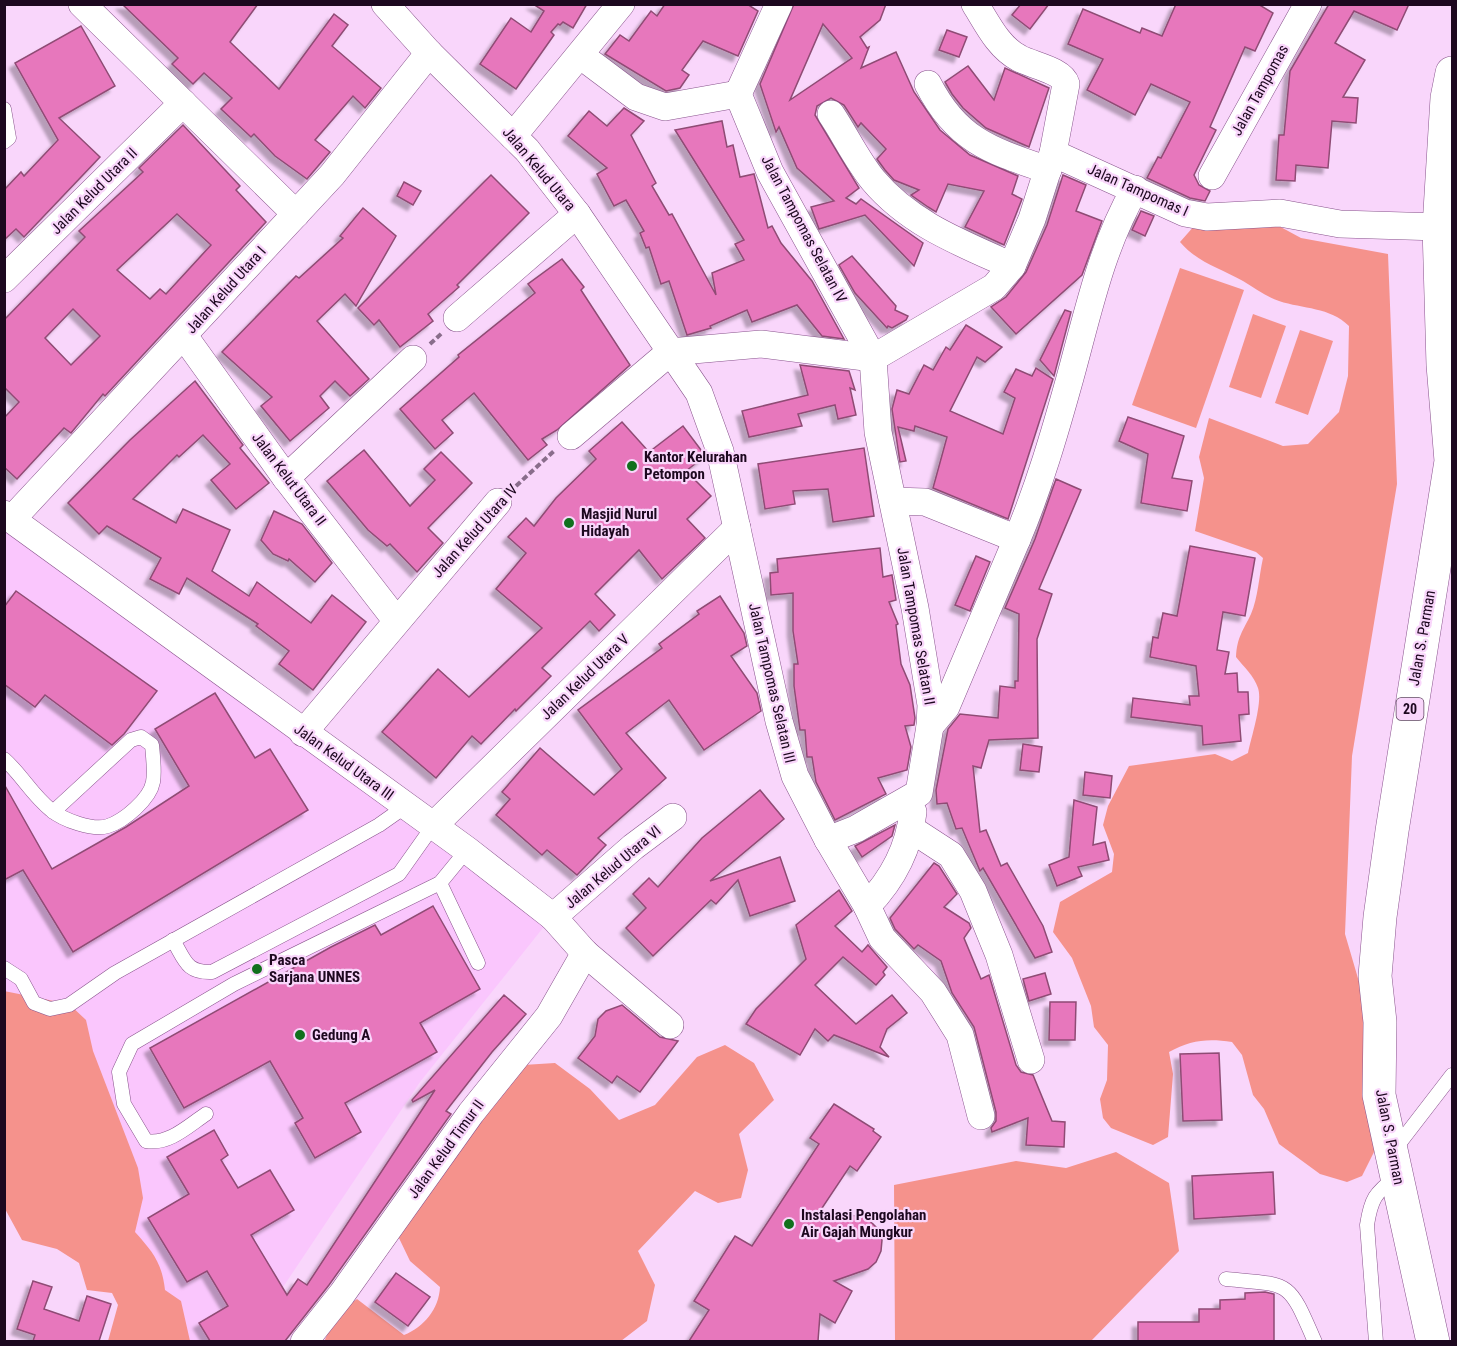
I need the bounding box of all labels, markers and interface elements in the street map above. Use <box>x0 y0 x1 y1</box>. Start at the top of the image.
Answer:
street label: Jalan Tampomas <box>1228 41 1292 139</box>
street label: Jalan Kelud Utara <box>499 123 579 215</box>
street label: Jalan Kelud Utara II <box>47 144 141 238</box>
street label: Jalan Tampomas Selatan IV <box>757 152 851 306</box>
street label: Jalan Tampomas I <box>1085 160 1191 220</box>
street label: Jalan Kelud Utara I <box>182 243 270 337</box>
street label: Jalan Kelut Utara II <box>248 429 330 529</box>
place label: Kantor Kelurahan Petompon <box>644 448 747 483</box>
marker: Kantor Kelurahan Petompon <box>625 459 639 473</box>
street label: Jalan Kelud Utara IV <box>428 480 522 581</box>
place label: Masjid Nurul Hidayah <box>581 505 657 540</box>
marker: Masjid Nurul Hidayah <box>562 516 576 530</box>
street label: Jalan Tampomas Selatan II <box>893 546 939 706</box>
street label: Jalan S. Parman <box>1405 589 1439 687</box>
street label: Jalan Tampomas Selatan III <box>745 601 799 765</box>
street label: Jalan Kelud Utara V <box>537 630 633 724</box>
road number: 20 <box>1396 698 1424 720</box>
street label: Jalan Kelud Utara III <box>291 720 397 804</box>
street label: Jalan Kelud Utara VI <box>561 822 665 912</box>
place label: Pasca Sarjana UNNES <box>269 951 360 986</box>
marker: Pasca Sarjana UNNES <box>250 962 264 976</box>
place label: Gedung A <box>312 1026 370 1044</box>
marker: Gedung A <box>293 1028 307 1042</box>
street label: Jalan S. Parman <box>1372 1088 1408 1186</box>
street label: Jalan Kelud Timur II <box>404 1096 488 1202</box>
place label: Instalasi Pengolahan Air Gajah Mungkur <box>801 1206 927 1241</box>
marker: Instalasi Pengolahan Air Gajah Mungkur <box>782 1217 796 1231</box>

